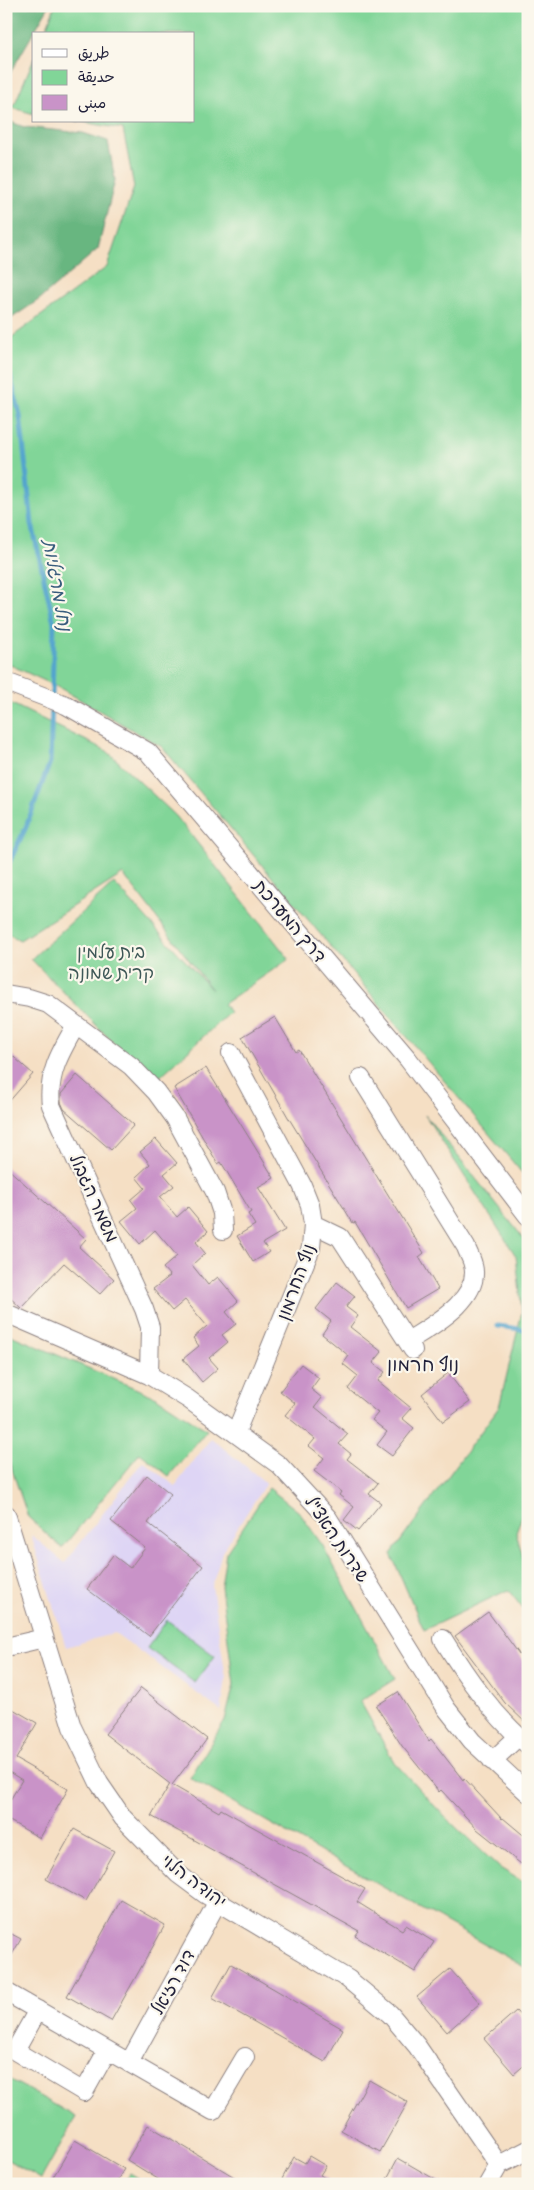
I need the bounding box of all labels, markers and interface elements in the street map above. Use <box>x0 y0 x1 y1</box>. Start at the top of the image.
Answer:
legend <box>32 32 195 122</box>
text: طريق <box>78 44 110 62</box>
text: حديقة <box>78 68 115 86</box>
text: مبنى <box>78 94 106 113</box>
water label: נחל מרגליות <box>38 536 77 634</box>
street label: דרך המערכת <box>248 874 331 967</box>
park label: בית עלמין קרית שמונה <box>68 941 154 984</box>
street label: משמר הגבול <box>65 1150 123 1246</box>
street label: נוף החרמון <box>272 1241 320 1323</box>
district label: נוף חרמון <box>387 1353 459 1377</box>
street label: שדרות האצ"ל <box>300 1492 374 1586</box>
street label: יהודה הלוי <box>157 1849 231 1913</box>
street label: דוד רזיאל <box>146 1946 200 2018</box>

